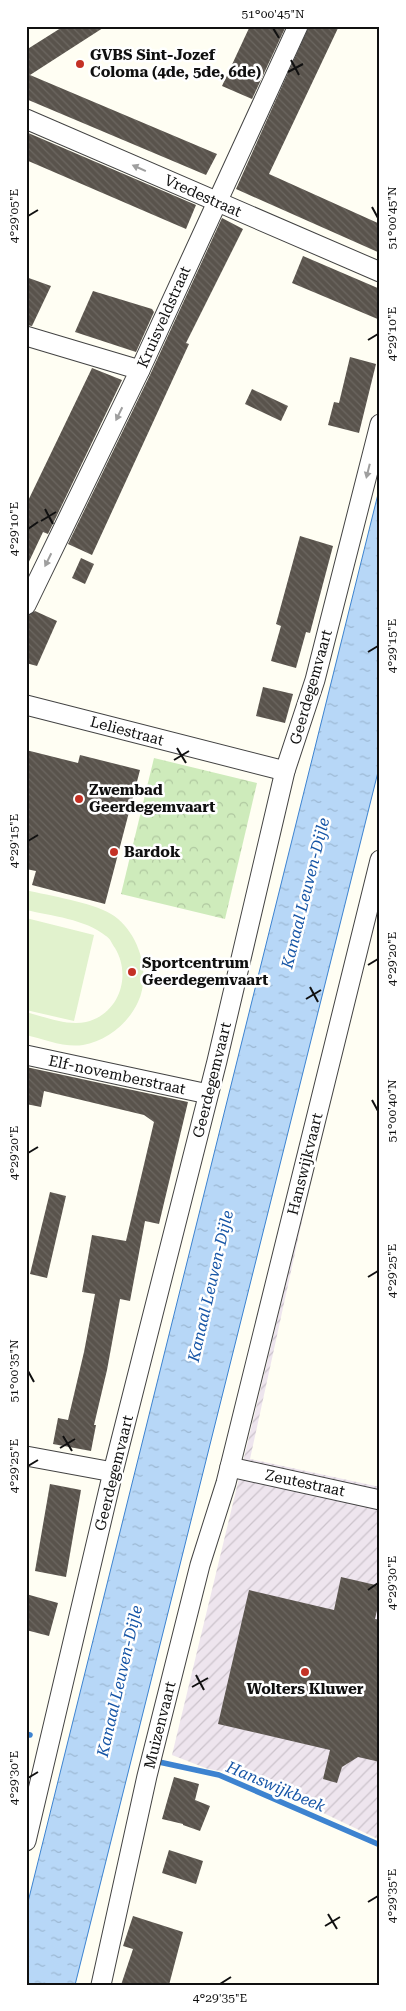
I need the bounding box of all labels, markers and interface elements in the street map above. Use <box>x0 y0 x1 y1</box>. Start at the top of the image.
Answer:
text: 51°00'45"N <box>241 7 305 21</box>
place label: GVBS Sint-Jozef Coloma (4de, 5de, 6de) <box>90 46 261 81</box>
marker: GVBS Sint-Jozef Coloma (4de, 5de, 6de) <box>74 58 86 70</box>
one-way arrow <box>132 164 146 172</box>
street label: Vredestraat <box>162 171 245 221</box>
text: 51°00'45"N <box>385 186 399 250</box>
text: 4°29'05"E <box>7 189 21 243</box>
street label: Kruisveldstraat <box>134 263 195 371</box>
text: 4°29'10"E <box>385 307 399 361</box>
one-way arrow <box>114 407 122 421</box>
one-way arrow <box>364 464 372 479</box>
text: 4°29'10"E <box>7 502 21 556</box>
one-way arrow <box>44 553 52 568</box>
text: 4°29'15"E <box>385 619 399 673</box>
street label: Geerdegemvaart <box>286 627 336 747</box>
street label: Leliestraat <box>88 713 166 750</box>
place label: Zwembad Geerdegemvaart <box>89 781 215 816</box>
marker: Zwembad Geerdegemvaart <box>73 793 85 805</box>
text: 4°29'15"E <box>7 814 21 868</box>
water label: Kanaal Leuven-Dijle <box>277 816 333 972</box>
place label: Bardok <box>124 843 181 861</box>
marker: Bardok <box>108 846 120 858</box>
text: 4°29'20"E <box>385 932 399 986</box>
place label: Sportcentrum Geerdegemvaart <box>142 954 268 989</box>
marker: Sportcentrum Geerdegemvaart <box>126 966 138 978</box>
street label: Geerdegemvaart <box>189 1020 235 1140</box>
street label: Elf-novemberstraat <box>47 1052 188 1098</box>
text: 51°00'40"N <box>385 1079 399 1143</box>
street label: Hanswijkvaart <box>284 1111 326 1217</box>
text: 4°29'20"E <box>7 1126 21 1180</box>
water label: Kanaal Leuven-Dijle <box>184 1209 237 1365</box>
text: 4°29'25"E <box>385 1244 399 1298</box>
text: 51°00'35"N <box>7 1339 21 1403</box>
street label: Geerdegemvaart <box>91 1413 137 1533</box>
text: 4°29'25"E <box>7 1439 21 1493</box>
street label: Zeutestraat <box>263 1466 347 1500</box>
text: 4°29'30"E <box>385 1556 399 1610</box>
water label: Kanaal Leuven-Dijle <box>93 1604 146 1760</box>
marker: Wolters Kluwer <box>299 1666 311 1678</box>
street label: Muizenvaart <box>140 1679 180 1771</box>
place label: Wolters Kluwer <box>246 1680 364 1698</box>
text: 4°29'30"E <box>7 1751 21 1805</box>
water label: Hanswijkbeek <box>223 1757 328 1816</box>
text: 4°29'35"E <box>385 1869 399 1923</box>
text: 4°29'35"E <box>193 1991 247 2005</box>

